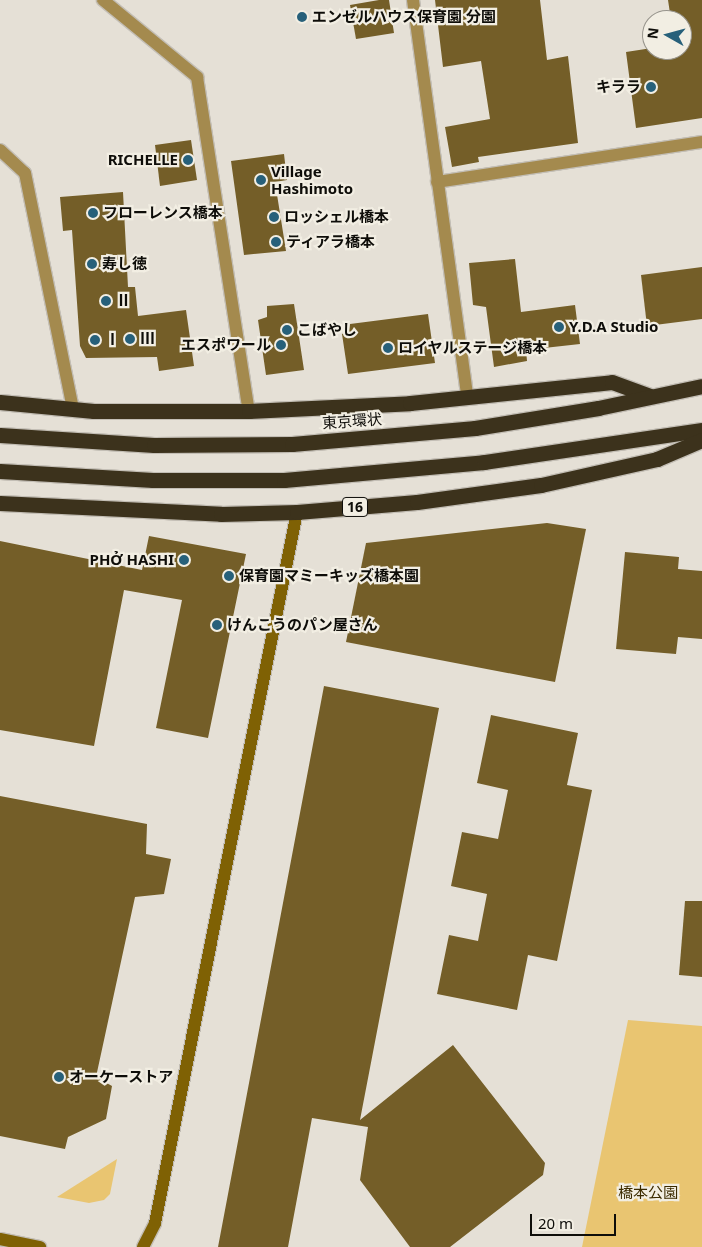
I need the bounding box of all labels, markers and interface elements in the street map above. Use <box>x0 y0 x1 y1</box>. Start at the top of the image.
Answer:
place label: エンゼルハウス保育園 分園 <box>312 8 496 26</box>
north arrow <box>642 10 692 60</box>
marker: エンゼルハウス保育園 分園 <box>296 11 308 23</box>
text: N <box>642 26 663 40</box>
place label: キララ <box>596 78 641 96</box>
marker: キララ <box>645 81 657 93</box>
place label: RICHELLE <box>108 151 178 169</box>
marker: RICHELLE <box>182 154 194 166</box>
place label: Village Hashimoto <box>271 162 353 197</box>
marker: Village Hashimoto <box>255 174 267 186</box>
place label: フローレンス橋本 <box>103 204 223 222</box>
marker: フローレンス橋本 <box>87 207 99 219</box>
place label: ロッシェル橋本 <box>284 208 389 226</box>
marker: ロッシェル橋本 <box>268 211 280 223</box>
place label: ティアラ橋本 <box>286 233 376 251</box>
marker: ティアラ橋本 <box>270 236 282 248</box>
place label: 寿し徳 <box>102 255 147 273</box>
marker: 寿し徳 <box>86 258 98 270</box>
place label: Ⅱ <box>116 292 131 310</box>
marker: Ⅱ <box>100 295 112 307</box>
place label: Y.D.A Studio <box>569 318 658 336</box>
place label: こばやし <box>297 321 357 339</box>
marker: Y.D.A Studio <box>553 321 565 333</box>
marker: こばやし <box>281 324 293 336</box>
place label: Ⅲ <box>140 330 155 348</box>
place label: Ⅰ <box>105 331 120 349</box>
marker: Ⅲ <box>124 333 136 345</box>
marker: Ⅰ <box>89 334 101 346</box>
place label: エスポワール <box>181 336 271 354</box>
marker: エスポワール <box>275 339 287 351</box>
place label: ロイヤルステージ橋本 <box>398 339 548 357</box>
marker: ロイヤルステージ橋本 <box>382 342 394 354</box>
street label: 東京環状 <box>321 410 383 432</box>
road number: 16 <box>341 496 369 518</box>
place label: PHỞ HASHI <box>90 551 174 569</box>
marker: PHỞ HASHI <box>178 554 190 566</box>
place label: 保育園マミーキッズ橋本園 <box>239 567 419 585</box>
marker: 保育園マミーキッズ橋本園 <box>223 570 235 582</box>
place label: けんこうのパン屋さん <box>227 616 377 634</box>
marker: けんこうのパン屋さん <box>211 619 223 631</box>
place label: オーケーストア <box>69 1068 174 1086</box>
marker: オーケーストア <box>53 1071 65 1083</box>
park label: 橋本公園 <box>618 1184 678 1202</box>
scale bar <box>532 1204 618 1236</box>
text: 20 m <box>538 1213 573 1233</box>

